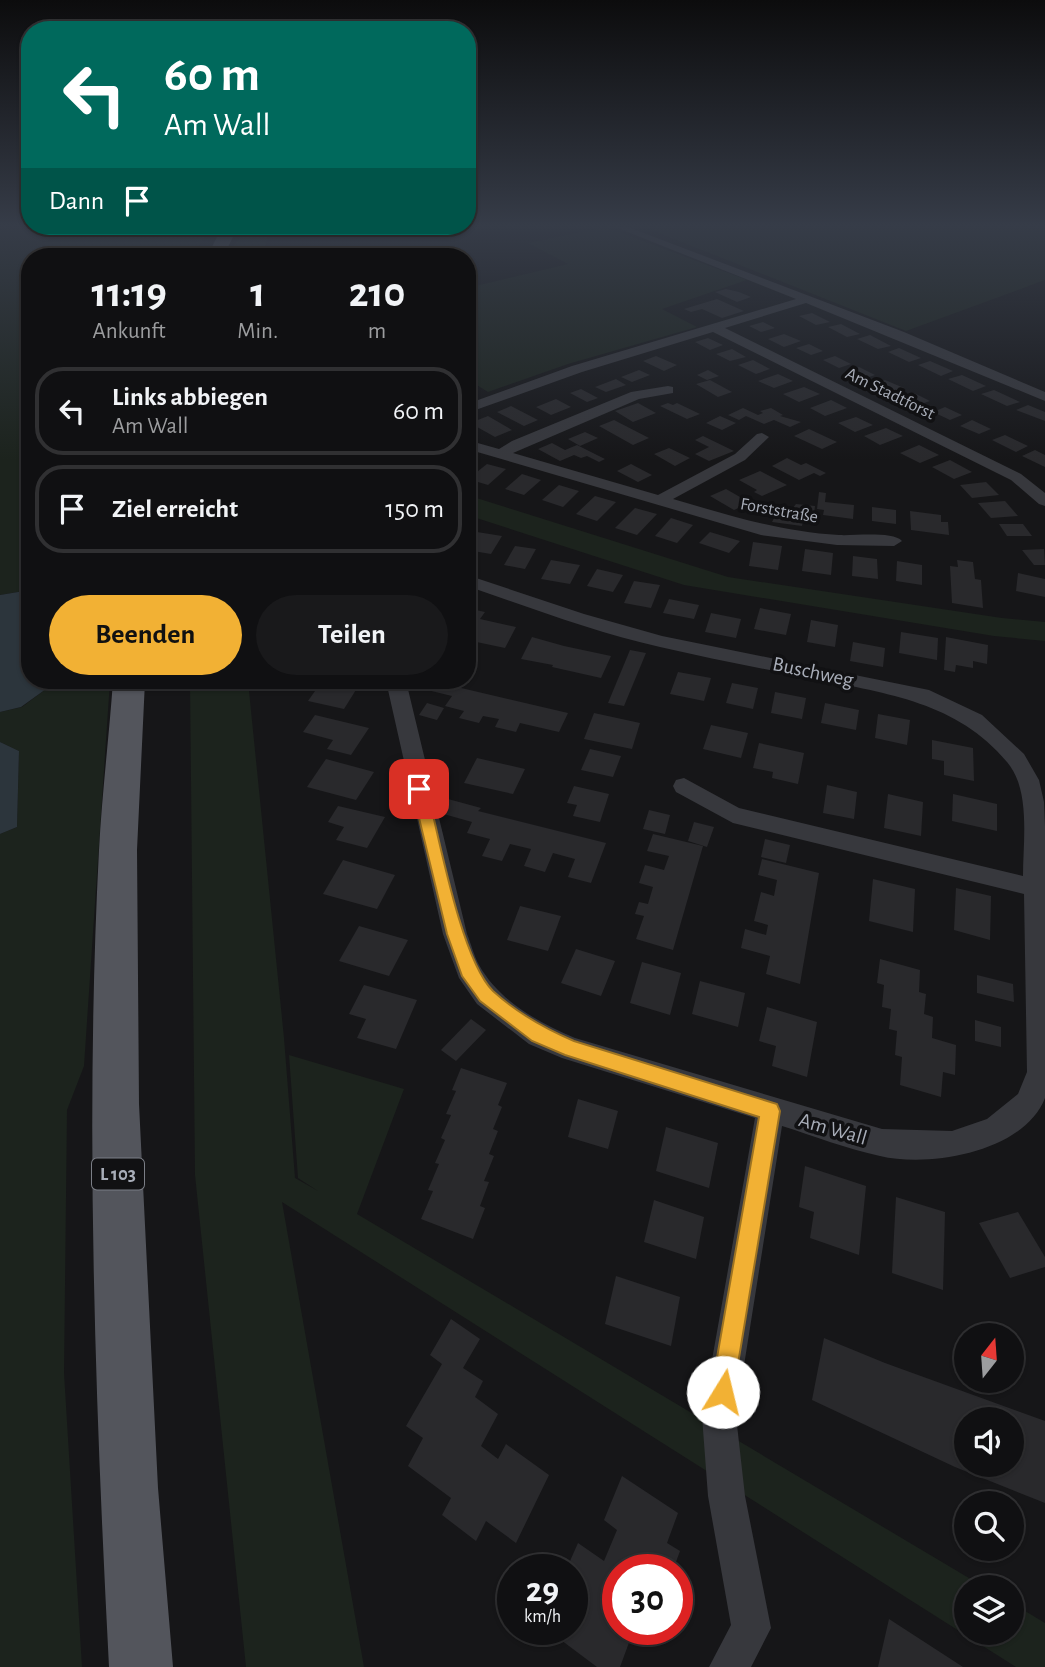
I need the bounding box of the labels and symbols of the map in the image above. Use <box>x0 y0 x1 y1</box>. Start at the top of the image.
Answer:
street label: Am Stadtforst <box>842 365 938 424</box>
street label: Forststraße <box>739 495 819 527</box>
street label: Buschweg <box>771 653 856 691</box>
pin <box>389 759 449 819</box>
street label: Am Wall <box>797 1109 869 1149</box>
road number: L 103 <box>92 1158 144 1190</box>
north arrow <box>954 1323 1024 1393</box>
position arrow <box>686 1355 760 1429</box>
speed limit sign: 30 <box>602 1554 693 1645</box>

